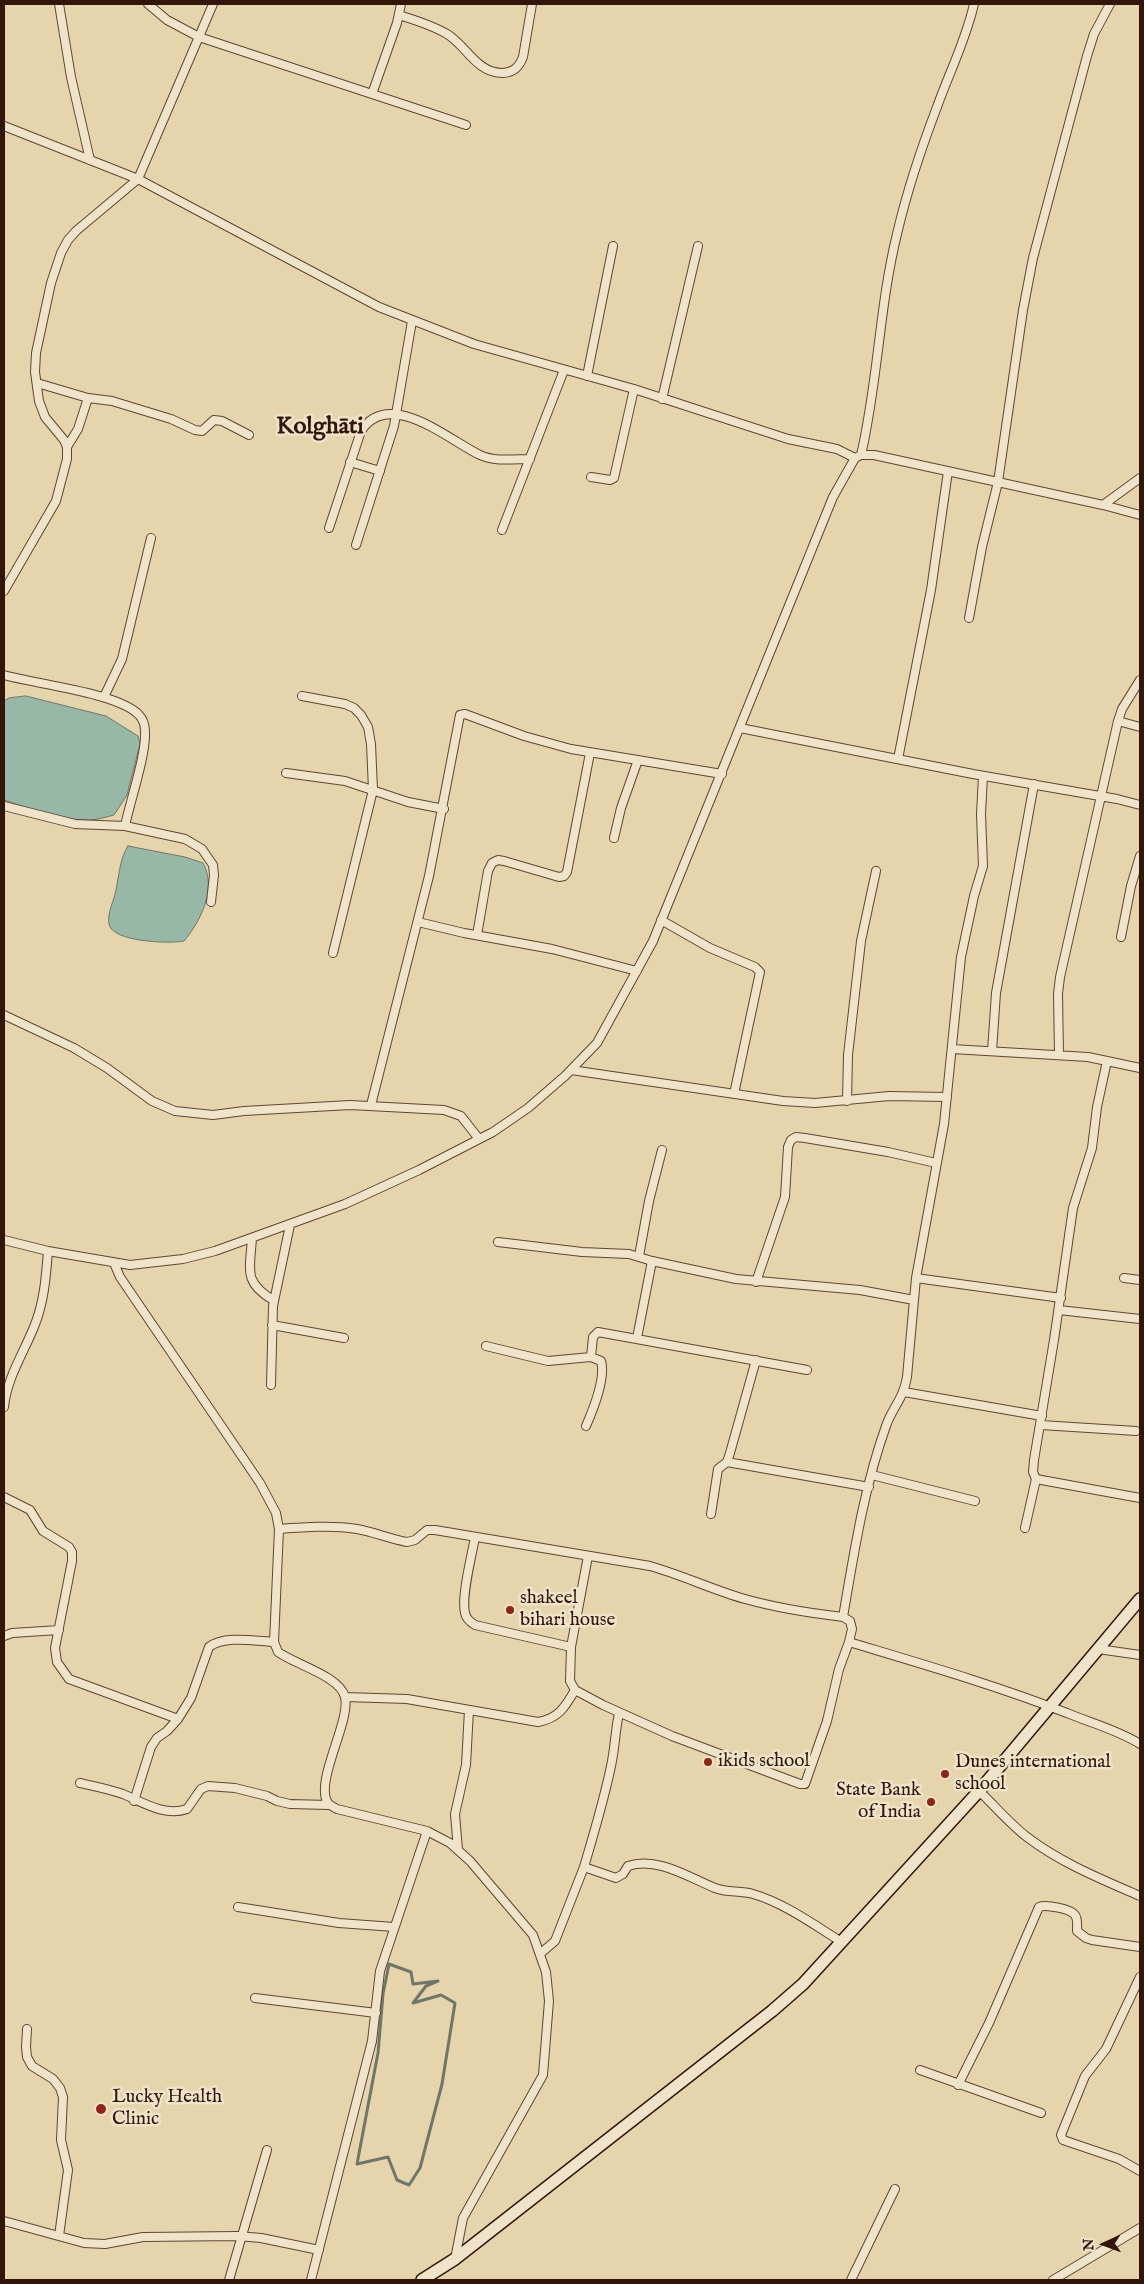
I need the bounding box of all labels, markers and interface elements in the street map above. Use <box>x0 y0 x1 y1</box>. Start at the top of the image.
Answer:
district label: Kolghāti <box>276 414 364 442</box>
place label: shakeel bihari house <box>520 1588 615 1632</box>
marker: shakeel bihari house <box>504 1604 516 1616</box>
place label: ikids school <box>718 1751 810 1773</box>
place label: Dunes international school <box>955 1752 1111 1796</box>
marker: ikids school <box>702 1756 714 1768</box>
marker: Dunes international school <box>939 1768 951 1780</box>
place label: State Bank of India <box>836 1780 921 1824</box>
marker: State Bank of India <box>925 1796 937 1808</box>
place label: Lucky Health Clinic <box>112 2087 222 2131</box>
marker: Lucky Health Clinic <box>94 2102 108 2116</box>
north arrow <box>1079 2219 1129 2269</box>
text: N <box>1080 2238 1098 2251</box>

